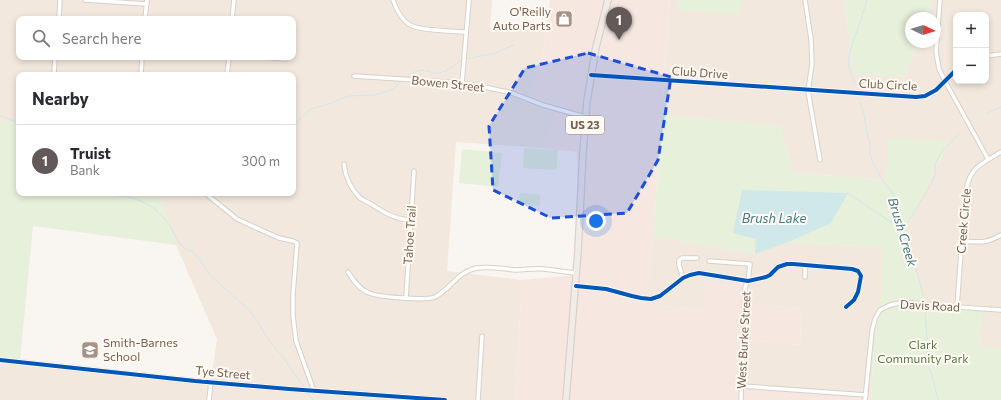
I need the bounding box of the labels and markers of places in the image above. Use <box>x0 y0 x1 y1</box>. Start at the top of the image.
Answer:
place label: O'Reilly Auto Parts <box>493 4 551 32</box>
pin: 1 <box>606 7 632 40</box>
shop icon: O'Reilly Auto Parts <box>554 9 574 29</box>
place label: Smith-Barnes School <box>103 335 178 363</box>
school or university icon: Smith-Barnes School <box>80 340 100 360</box>

